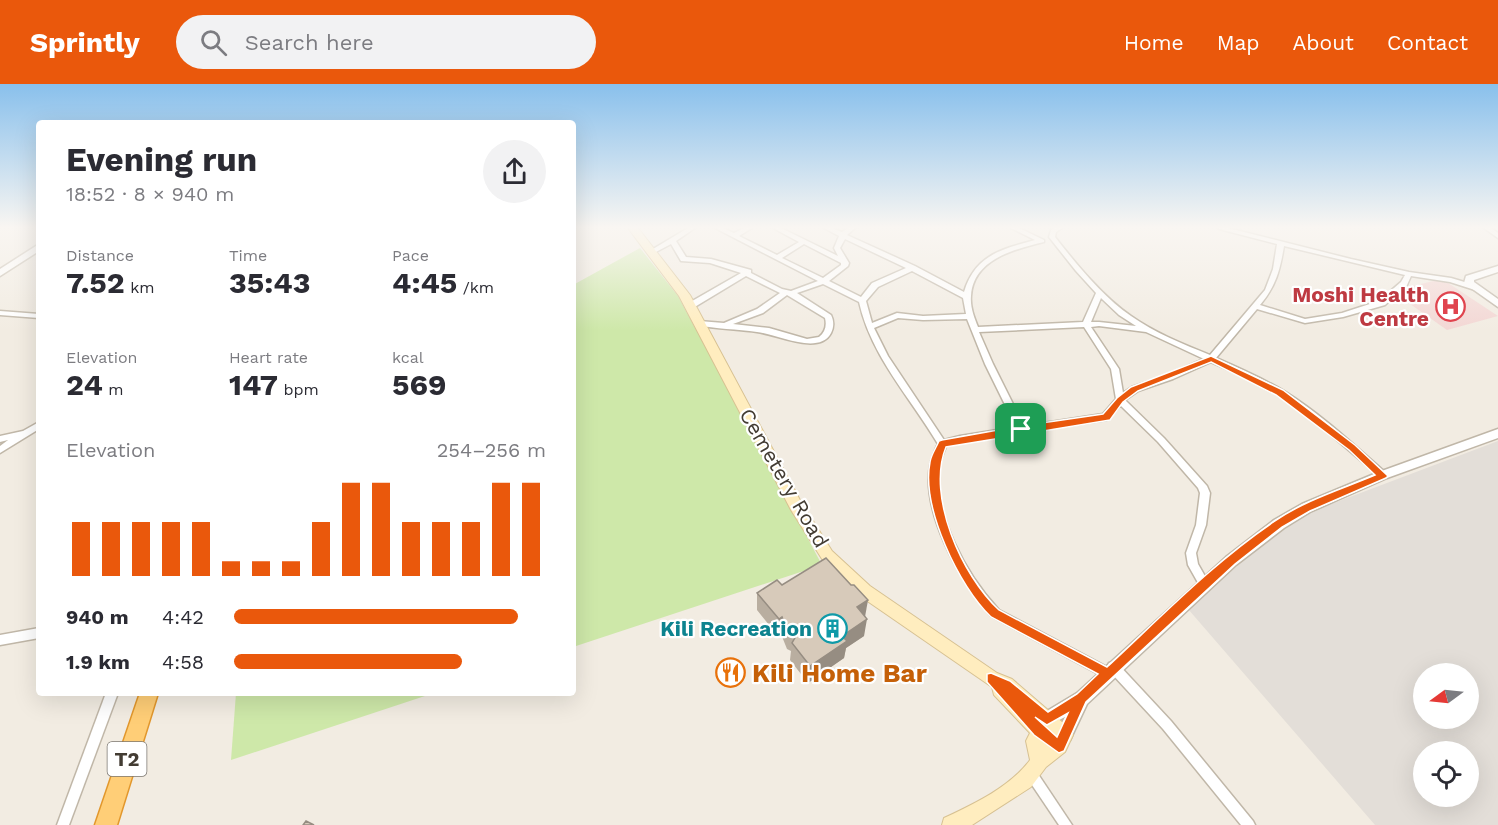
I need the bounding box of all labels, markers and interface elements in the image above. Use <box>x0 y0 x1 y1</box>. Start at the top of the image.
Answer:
search box <box>176 15 596 69</box>
text: Sprintly <box>30 26 140 59</box>
icon: search <box>197 26 230 59</box>
text: Search here <box>245 30 374 55</box>
text: Home <box>1124 30 1184 55</box>
text: Map <box>1217 30 1260 55</box>
text: About <box>1293 30 1354 55</box>
text: Contact <box>1387 30 1468 55</box>
text: Evening run <box>66 140 257 179</box>
button: share <box>483 140 546 203</box>
text: 18:52 · 8 × 940 m <box>66 182 234 206</box>
text: Distance <box>66 246 134 265</box>
text: Time <box>229 246 267 265</box>
text: Pace <box>392 246 429 265</box>
text: 7.52 <box>66 265 125 300</box>
text: 35:43 <box>229 265 311 300</box>
text: 4:45 <box>392 265 457 300</box>
text: km <box>125 278 155 297</box>
text: /km <box>457 278 494 297</box>
place label: Moshi Health Centre <box>1292 282 1429 331</box>
hospital icon: Moshi Health Centre <box>1434 291 1466 323</box>
text: Elevation <box>66 348 137 367</box>
text: Heart rate <box>229 348 308 367</box>
text: kcal <box>392 348 424 367</box>
text: 24 <box>66 367 103 402</box>
text: 147 <box>229 367 278 402</box>
text: 569 <box>392 367 446 402</box>
text: m <box>103 380 124 399</box>
text: bpm <box>278 380 319 399</box>
pin <box>995 403 1046 454</box>
street label: Cemetery Road <box>734 404 834 552</box>
icon: arrive <box>1004 412 1037 445</box>
text: Elevation <box>66 438 155 462</box>
text: 254–256 m <box>437 438 546 462</box>
text: 940 m <box>66 605 129 629</box>
text: 4:42 <box>162 605 204 629</box>
building icon: Kili Recreation <box>817 613 849 645</box>
place label: Kili Recreation <box>660 616 812 641</box>
text: 1.9 km <box>66 650 130 674</box>
text: 4:58 <box>162 650 204 674</box>
restaurant icon: Kili Home Bar <box>715 657 747 689</box>
place label: Kili Home Bar <box>752 658 928 688</box>
north arrow <box>1413 663 1479 729</box>
map controls <box>1413 663 1479 807</box>
button: locate <box>1413 741 1479 807</box>
road number: T2 <box>108 742 146 776</box>

